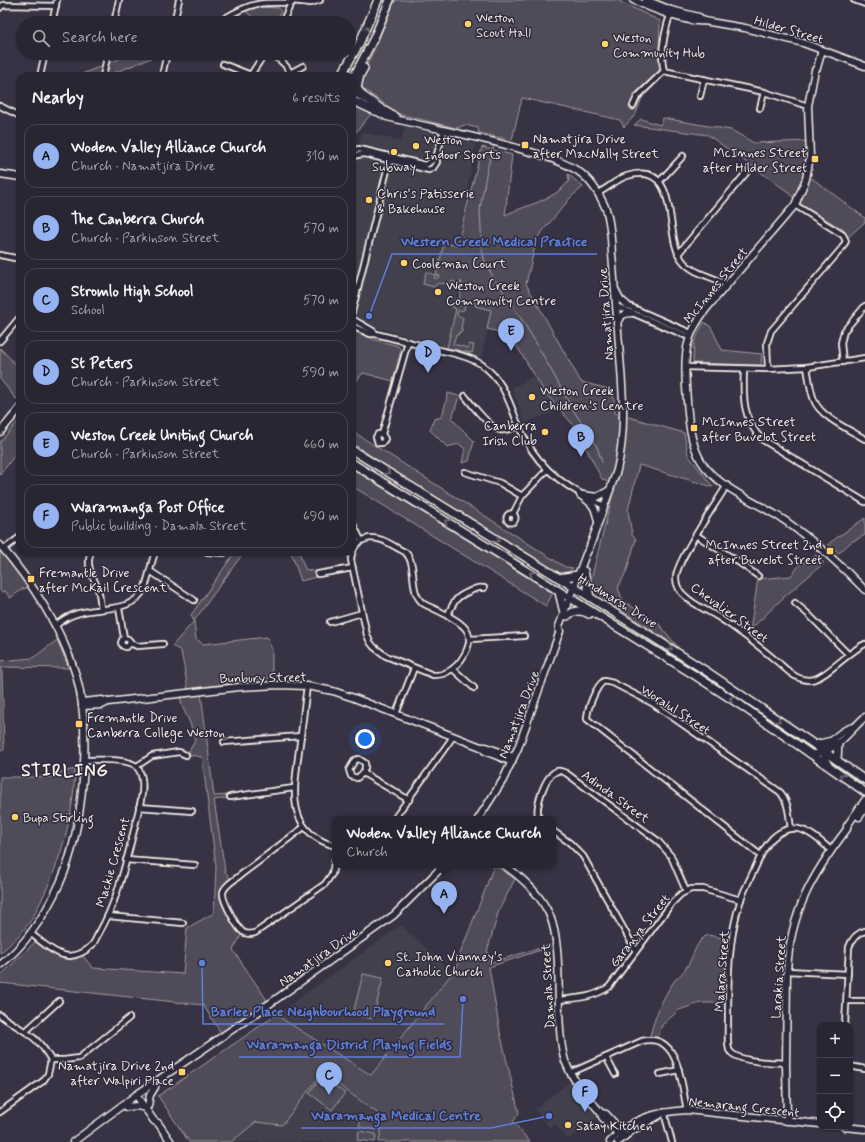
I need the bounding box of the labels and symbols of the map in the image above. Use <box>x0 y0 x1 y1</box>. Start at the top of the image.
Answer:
place label: Weston Scout Hall <box>476 10 531 42</box>
street label: Hilder Street <box>752 12 825 48</box>
marker: Weston Scout Hall <box>463 19 473 29</box>
one-way arrow <box>361 25 369 33</box>
place label: Weston Community Hub <box>613 30 705 62</box>
marker: Weston Community Hub <box>600 39 610 49</box>
place label: Namatjira Drive after MacNally Street <box>533 131 659 163</box>
place label: Weston Indoor Sports <box>424 132 501 164</box>
marker: Namatjira Drive after MacNally Street <box>520 140 530 150</box>
marker: Weston Indoor Sports <box>411 141 421 151</box>
place label: McInnes Street after Hilder Street <box>703 145 807 177</box>
marker: Subway <box>389 147 399 157</box>
marker: McInnes Street after Hilder Street <box>810 154 820 164</box>
place label: Subway <box>372 159 416 176</box>
place label: Chris's Patisserie & Bakehouse <box>377 186 475 218</box>
marker: Chris's Patisserie & Bakehouse <box>364 195 374 205</box>
callout: Western Creek Medical Practice <box>392 228 597 254</box>
text: Western Creek Medical Practice <box>400 233 587 251</box>
street label: McInnes Street <box>680 244 752 328</box>
place label: Cooleman Court <box>412 256 507 273</box>
marker: Cooleman Court <box>399 258 409 268</box>
street label: Namatjira Drive <box>595 267 618 361</box>
place label: Weston Creek Community Centre <box>446 278 556 310</box>
marker: Weston Creek Community Centre <box>433 287 443 297</box>
pin: E <box>498 318 524 351</box>
pin: D <box>415 340 441 373</box>
place label: Weston Creek Children’s Centre <box>540 383 644 415</box>
marker: Weston Creek Children’s Centre <box>527 392 537 402</box>
place label: McInnes Street after Buvelot Street <box>702 414 816 446</box>
place label: Canberra Irish Club <box>482 418 537 450</box>
marker: McInnes Street after Buvelot Street <box>689 423 699 433</box>
pin: B <box>568 424 594 457</box>
marker: Canberra Irish Club <box>540 427 550 437</box>
one-way arrow <box>383 467 390 474</box>
one-way arrow <box>444 519 451 527</box>
one-way arrow <box>493 535 500 542</box>
place label: McInnes Street 2nd after Buvelot Street <box>705 537 822 569</box>
marker: McInnes Street 2nd after Buvelot Street <box>825 546 835 556</box>
place label: Fremantle Drive after McKail Crescent <box>39 565 168 597</box>
street label: Hindmarsh Drive <box>574 570 660 633</box>
one-way arrow <box>529 572 536 579</box>
marker: Fremantle Drive after McKail Crescent <box>26 574 36 584</box>
street label: Chevalier Street <box>687 579 772 647</box>
one-way arrow <box>666 643 673 650</box>
street label: Namatjira Drive <box>495 668 544 761</box>
street label: Bunbury Street <box>219 669 307 688</box>
street label: Woralul Street <box>637 681 714 739</box>
one-way arrow <box>729 697 736 704</box>
place label: Fremantle Drive Canberra College Weston <box>87 710 225 743</box>
one-way arrow <box>774 715 781 722</box>
marker: Fremantle Drive Canberra College Weston <box>74 719 84 729</box>
your location <box>355 729 375 749</box>
district label: STIRLING <box>21 760 109 782</box>
street label: Adinda Street <box>578 767 653 828</box>
one-way arrow <box>840 774 847 781</box>
place label: Bupa Stirling <box>23 810 94 829</box>
marker: Bupa Stirling <box>10 812 20 822</box>
street label: Mackie Crescent <box>92 815 134 909</box>
pin: A <box>431 881 457 914</box>
street label: Garanya Street <box>606 891 674 971</box>
street label: Namatjira Drive <box>276 924 362 991</box>
street label: Malara Street <box>711 929 734 1013</box>
street label: Larakia Street <box>768 935 791 1019</box>
street label: Damala Street <box>538 942 559 1029</box>
place label: St. John Vianney's Catholic Church <box>396 949 503 981</box>
marker: St. John Vianney's Catholic Church <box>383 958 393 968</box>
callout: Barlee Place Neighbourhood Playground <box>203 998 444 1024</box>
text: Barlee Place Neighbourhood Playground <box>211 1003 435 1024</box>
callout: Waramanga District Playing Fields <box>239 1031 460 1057</box>
text: Waramanga District Playing Fields <box>245 1036 452 1057</box>
place label: Namatjira Drive 2nd after Walpiri Place <box>58 1058 174 1090</box>
pin: C <box>316 1062 342 1095</box>
marker: Namatjira Drive 2nd after Walpiri Place <box>177 1067 187 1077</box>
pin: F <box>572 1079 598 1112</box>
street label: Nemarang Crescent <box>688 1093 800 1124</box>
callout: Waramanga Medical Centre <box>301 1102 491 1128</box>
text: Waramanga Medical Centre <box>310 1107 481 1128</box>
place label: Satay Kitchen <box>576 1118 653 1135</box>
marker: Satay Kitchen <box>563 1120 573 1130</box>

